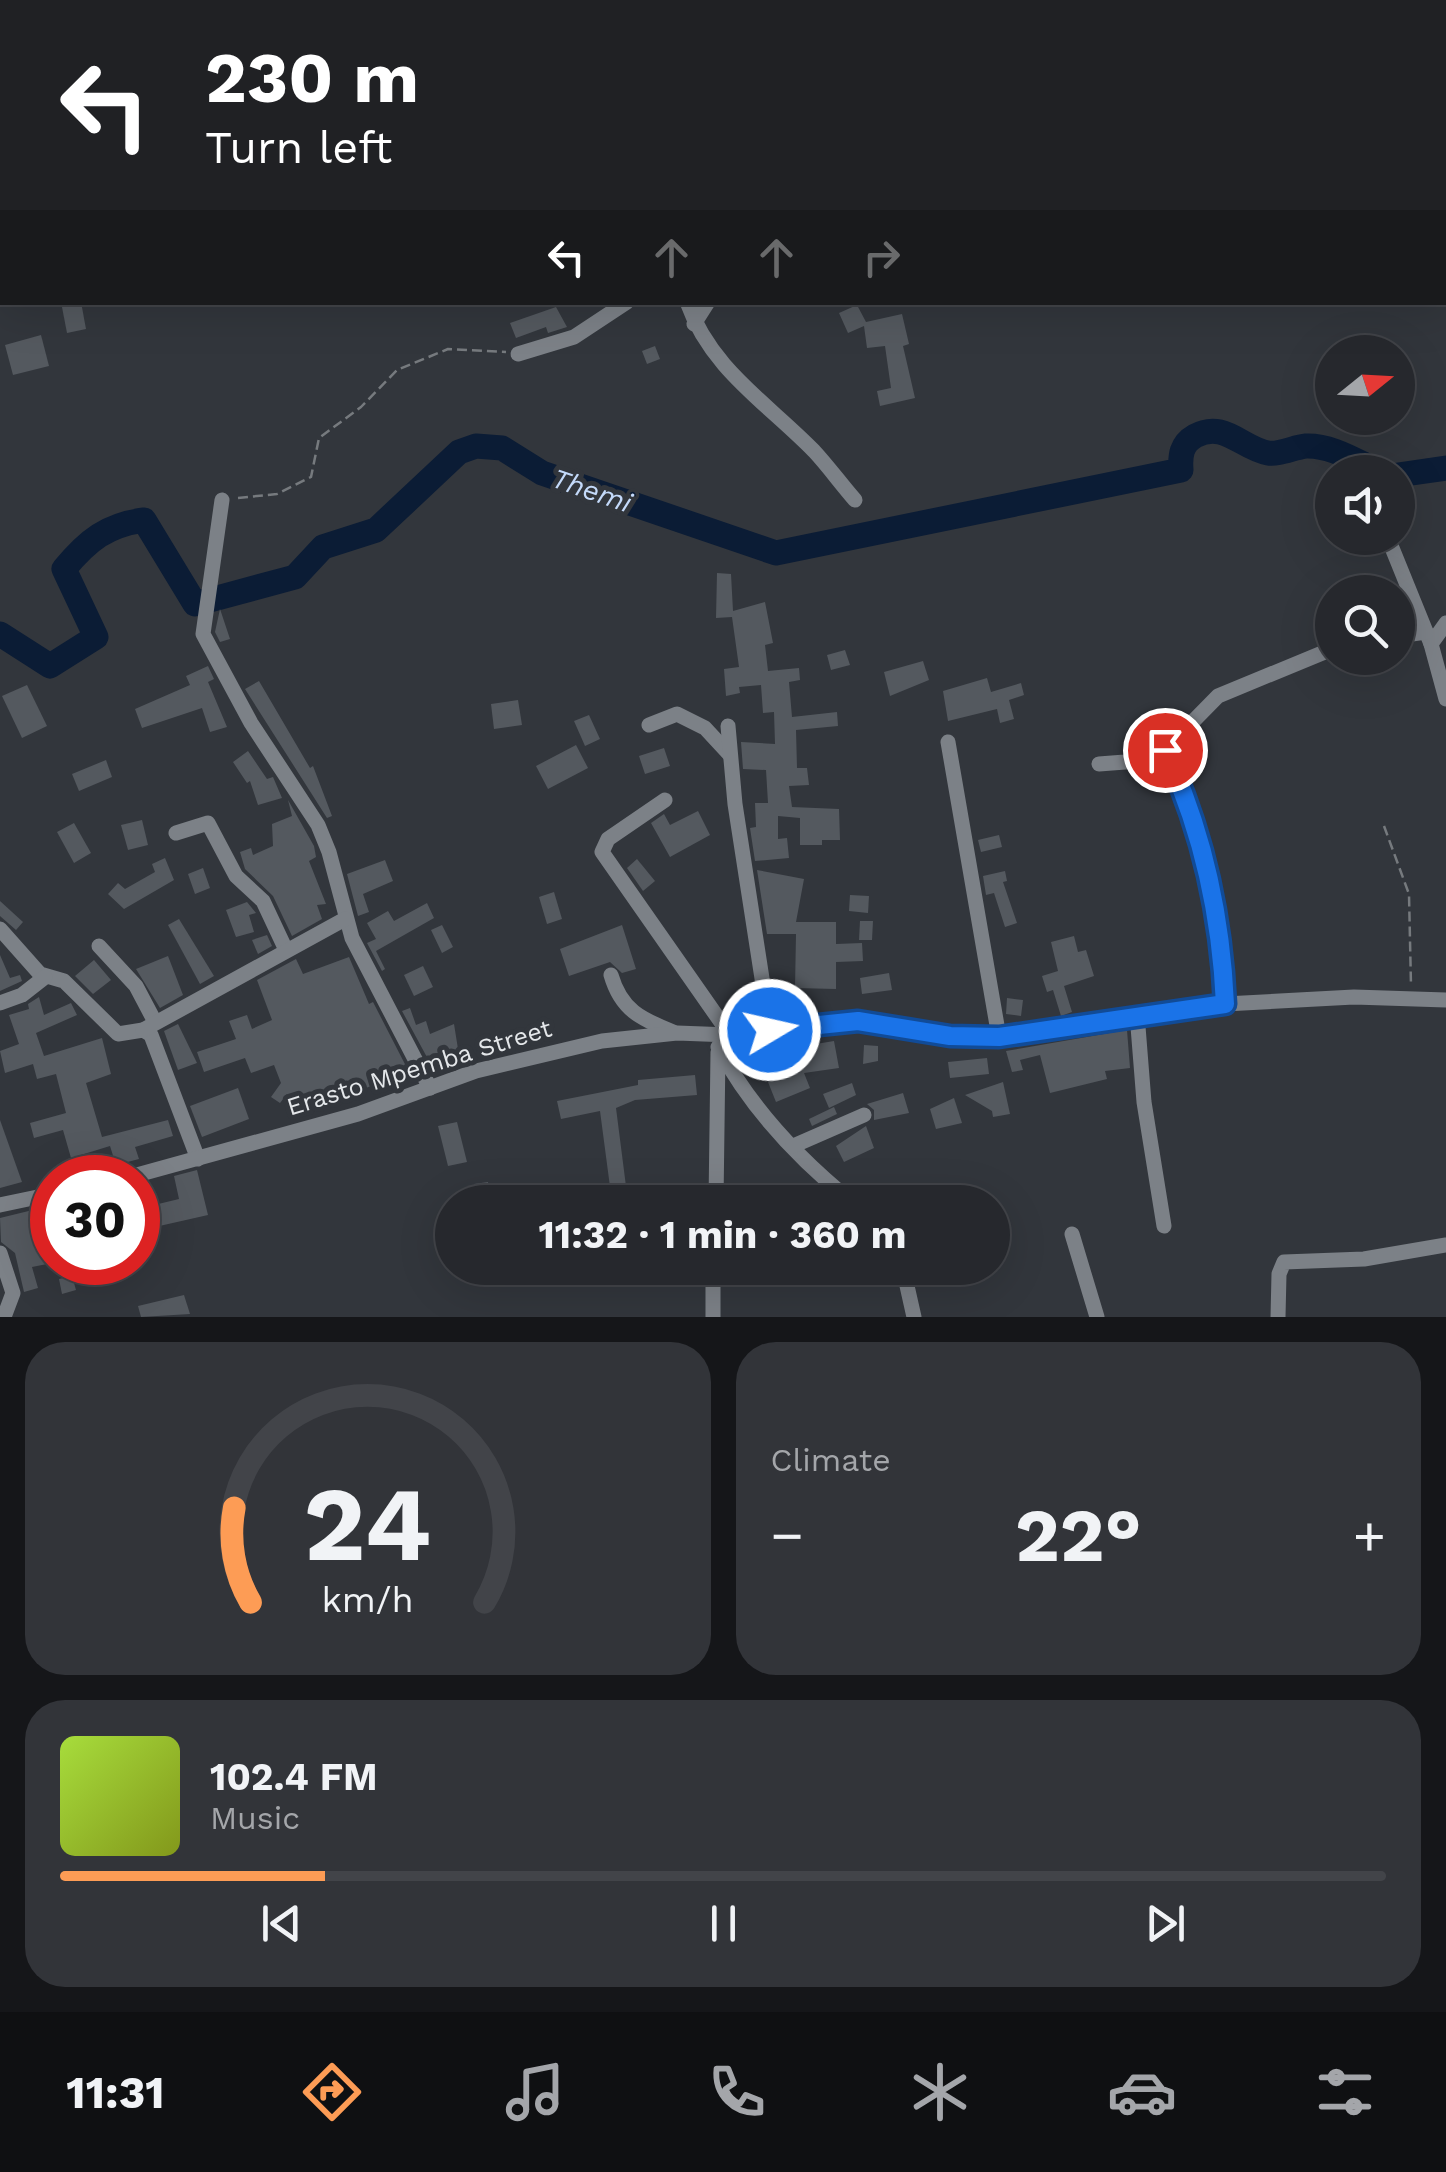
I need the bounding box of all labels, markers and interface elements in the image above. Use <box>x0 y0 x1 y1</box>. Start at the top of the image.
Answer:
text: 230 m <box>205 37 419 119</box>
icon: left <box>40 40 170 170</box>
text: Turn left <box>205 121 392 174</box>
icon: left <box>539 230 594 285</box>
icon: ahead <box>644 230 699 285</box>
icon: ahead <box>749 230 804 285</box>
icon: right <box>854 230 909 285</box>
north arrow <box>1315 335 1415 435</box>
map controls <box>1315 335 1415 675</box>
button: sound <box>1315 455 1415 555</box>
water label: Themi <box>548 462 637 520</box>
button: search <box>1315 575 1415 675</box>
pin <box>1123 708 1208 793</box>
icon: arrive <box>1138 723 1193 778</box>
position arrow <box>718 978 822 1082</box>
street label: Erasto Mpemba Street <box>283 1013 556 1122</box>
speed limit sign: 30 <box>30 1155 160 1285</box>
text: 11:32 · 1 min · 360 m <box>538 1213 907 1257</box>
text: Climate <box>771 1441 891 1479</box>
text: 24 <box>304 1463 432 1585</box>
text: 22° <box>1015 1491 1142 1579</box>
text: − <box>771 1503 804 1567</box>
text: + <box>1353 1503 1386 1567</box>
text: km/h <box>322 1579 414 1621</box>
text: 102.4 FM <box>210 1755 378 1799</box>
text: Music <box>210 1799 300 1837</box>
icon: previous <box>254 1896 309 1951</box>
icon: pause <box>696 1896 751 1951</box>
icon: next <box>1138 1896 1193 1951</box>
icon: directions <box>297 2057 367 2127</box>
icon: music <box>500 2057 570 2127</box>
icon: phone <box>702 2057 772 2127</box>
icon: climate <box>905 2057 975 2127</box>
icon: car <box>1107 2057 1177 2127</box>
icon: filters <box>1310 2057 1380 2127</box>
text: 11:31 <box>66 2066 165 2119</box>

